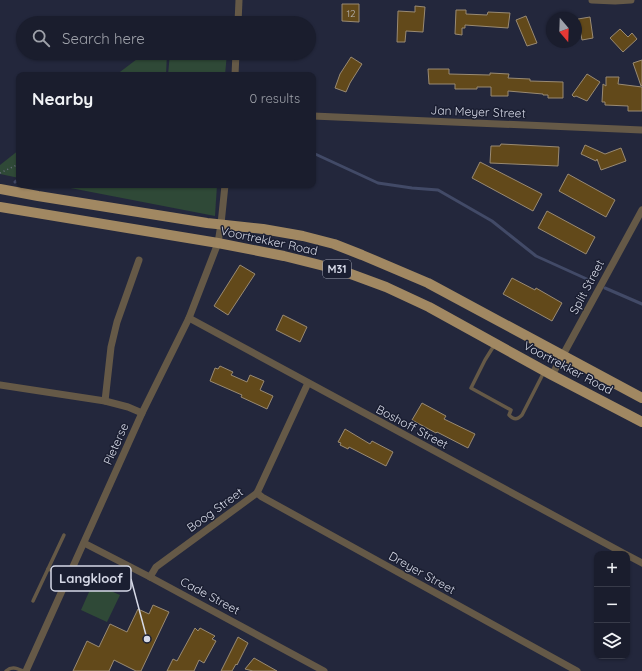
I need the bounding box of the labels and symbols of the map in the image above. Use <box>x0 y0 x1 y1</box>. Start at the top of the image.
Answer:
house number: 12 <box>346 7 356 20</box>
north arrow <box>546 12 582 48</box>
street label: Jan Meyer Street <box>430 102 526 121</box>
street label: Voortrekker Road <box>219 223 319 258</box>
street label: Split Street <box>566 257 607 317</box>
road number: M31 <box>323 260 351 278</box>
street label: Voortrekker Road <box>521 338 615 397</box>
street label: Boshoff Street <box>374 401 451 452</box>
street label: Pieterse <box>100 420 131 467</box>
street label: Boog Street <box>184 484 246 535</box>
street label: Dreyer Street <box>386 548 458 597</box>
callout: Langkloof <box>51 566 131 591</box>
text: Langkloof <box>59 570 123 586</box>
street label: Cade Street <box>178 574 243 617</box>

